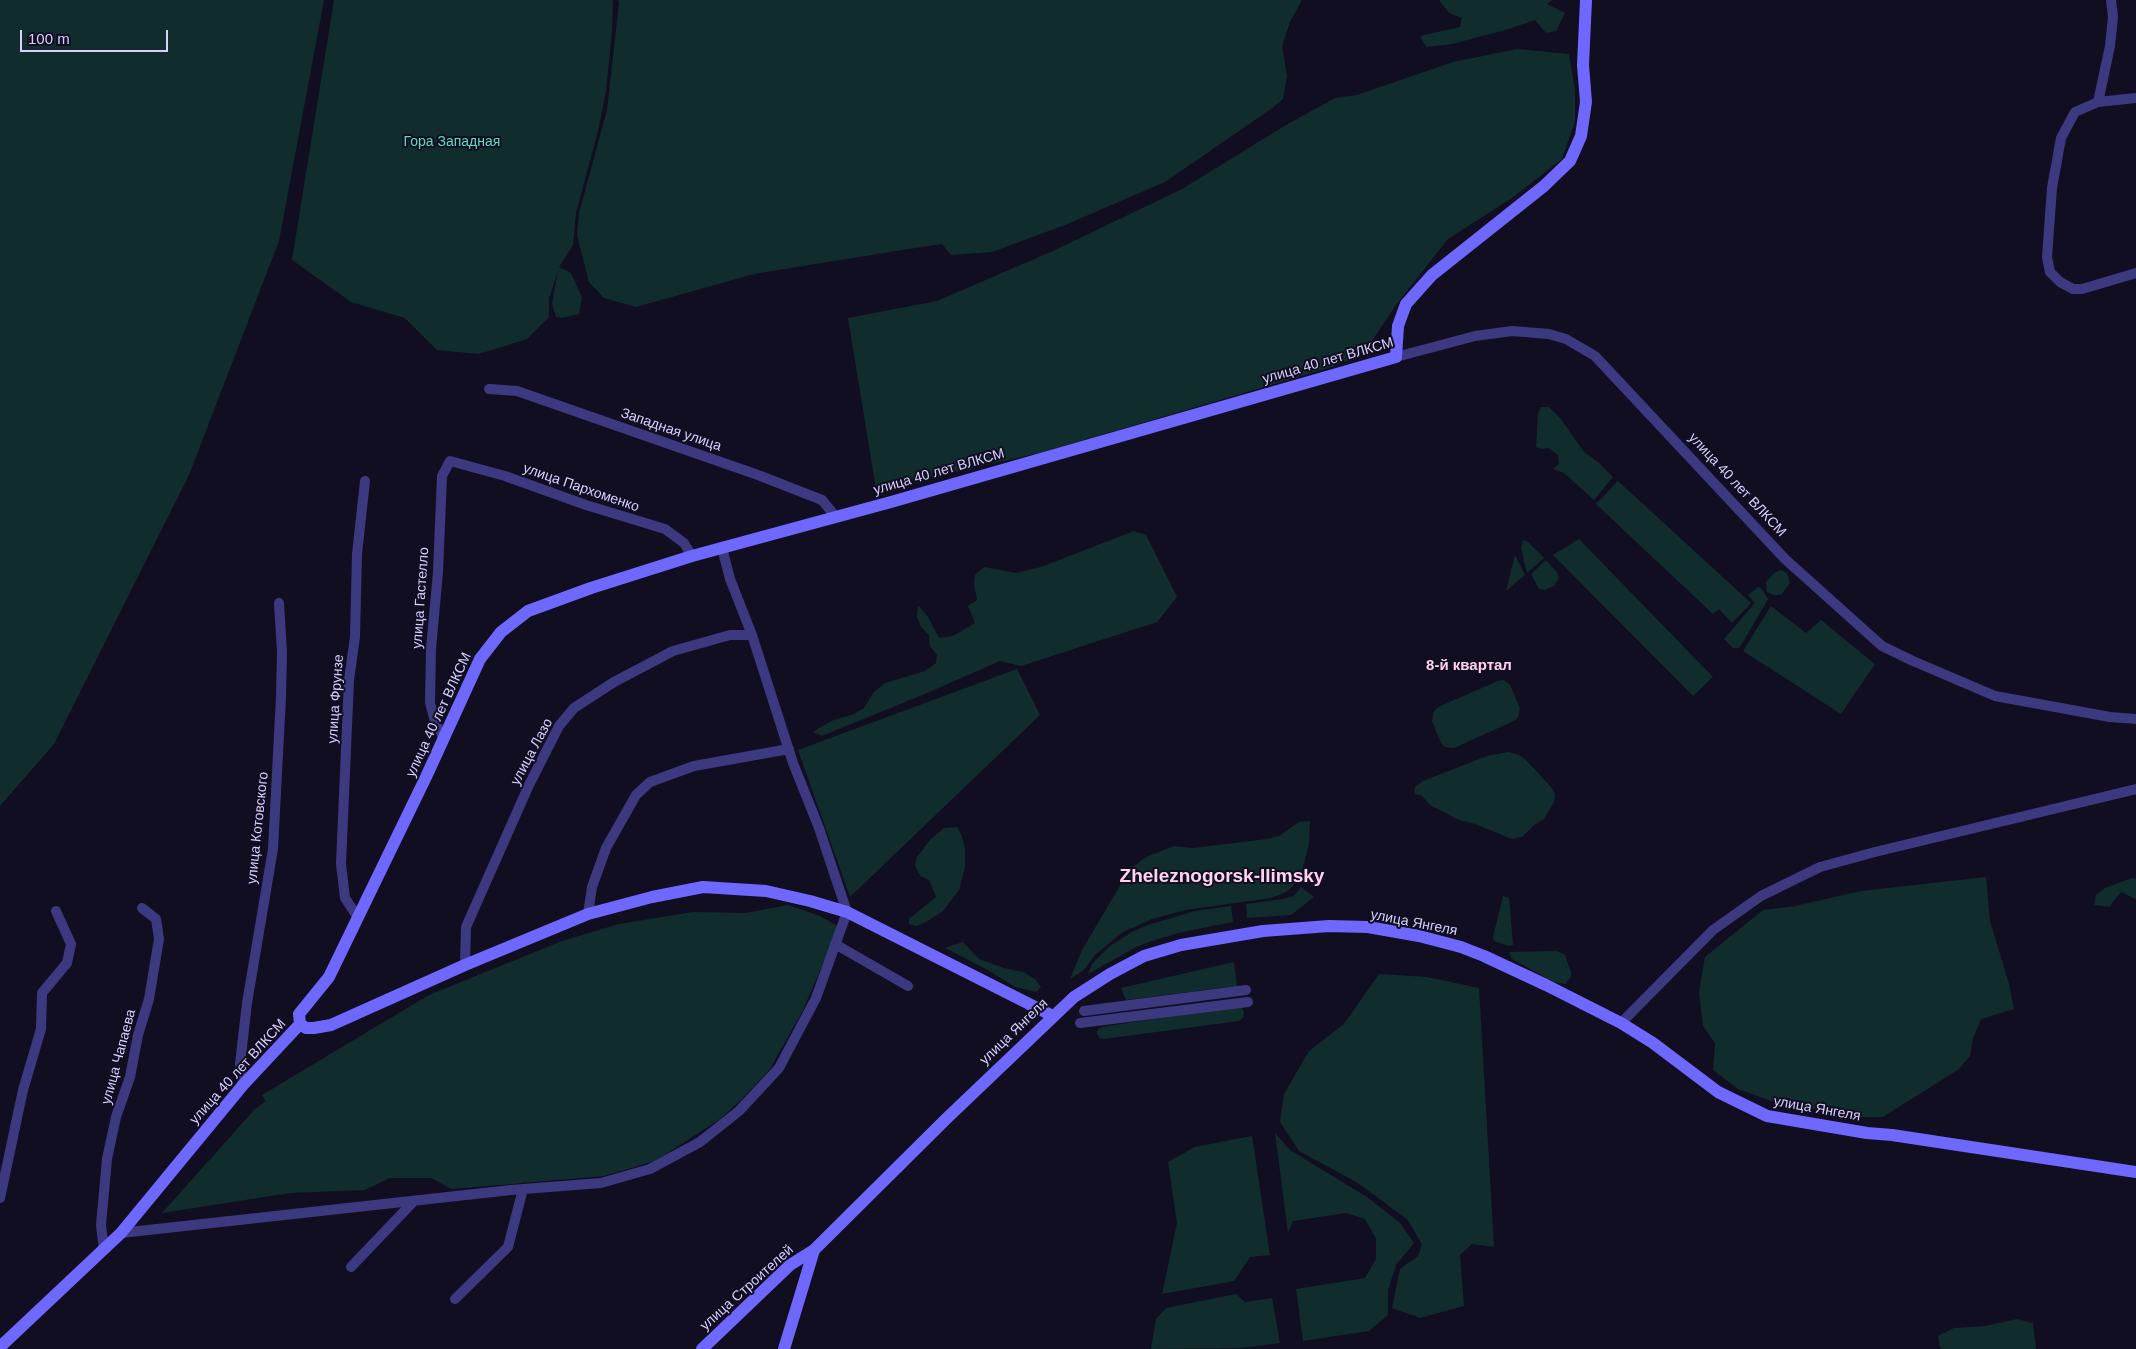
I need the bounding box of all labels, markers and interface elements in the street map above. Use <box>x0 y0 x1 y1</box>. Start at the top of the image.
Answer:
scale bar <box>22 20 170 52</box>
text: 100 m <box>28 30 70 47</box>
park label: Гора Западная <box>404 134 500 150</box>
street label: улица 40 лет ВЛКСМ <box>1261 334 1395 388</box>
street label: Западная улица <box>619 405 723 455</box>
street label: улица 40 лет ВЛКСМ <box>1685 430 1789 540</box>
street label: улица 40 лет ВЛКСМ <box>872 445 1006 499</box>
street label: улица Пархоменко <box>521 460 641 516</box>
street label: улица Гастелло <box>409 547 433 649</box>
street label: улица 40 лет ВЛКСМ <box>403 650 475 780</box>
street label: улица Фрунзе <box>325 654 347 744</box>
district label: 8-й квартал <box>1426 657 1512 675</box>
street label: улица Лазо <box>507 716 557 788</box>
street label: улица Котовского <box>244 771 272 885</box>
district label: Zheleznogorsk-Ilimsky <box>1120 866 1324 888</box>
street label: улица Янгеля <box>1369 906 1459 940</box>
street label: улица Янгеля <box>976 995 1052 1069</box>
street label: улица Чапаева <box>98 1008 140 1106</box>
street label: улица 40 лет ВЛКСМ <box>186 1016 290 1128</box>
street label: улица Янгеля <box>1772 1093 1862 1125</box>
street label: улица Строителей <box>697 1242 797 1334</box>

